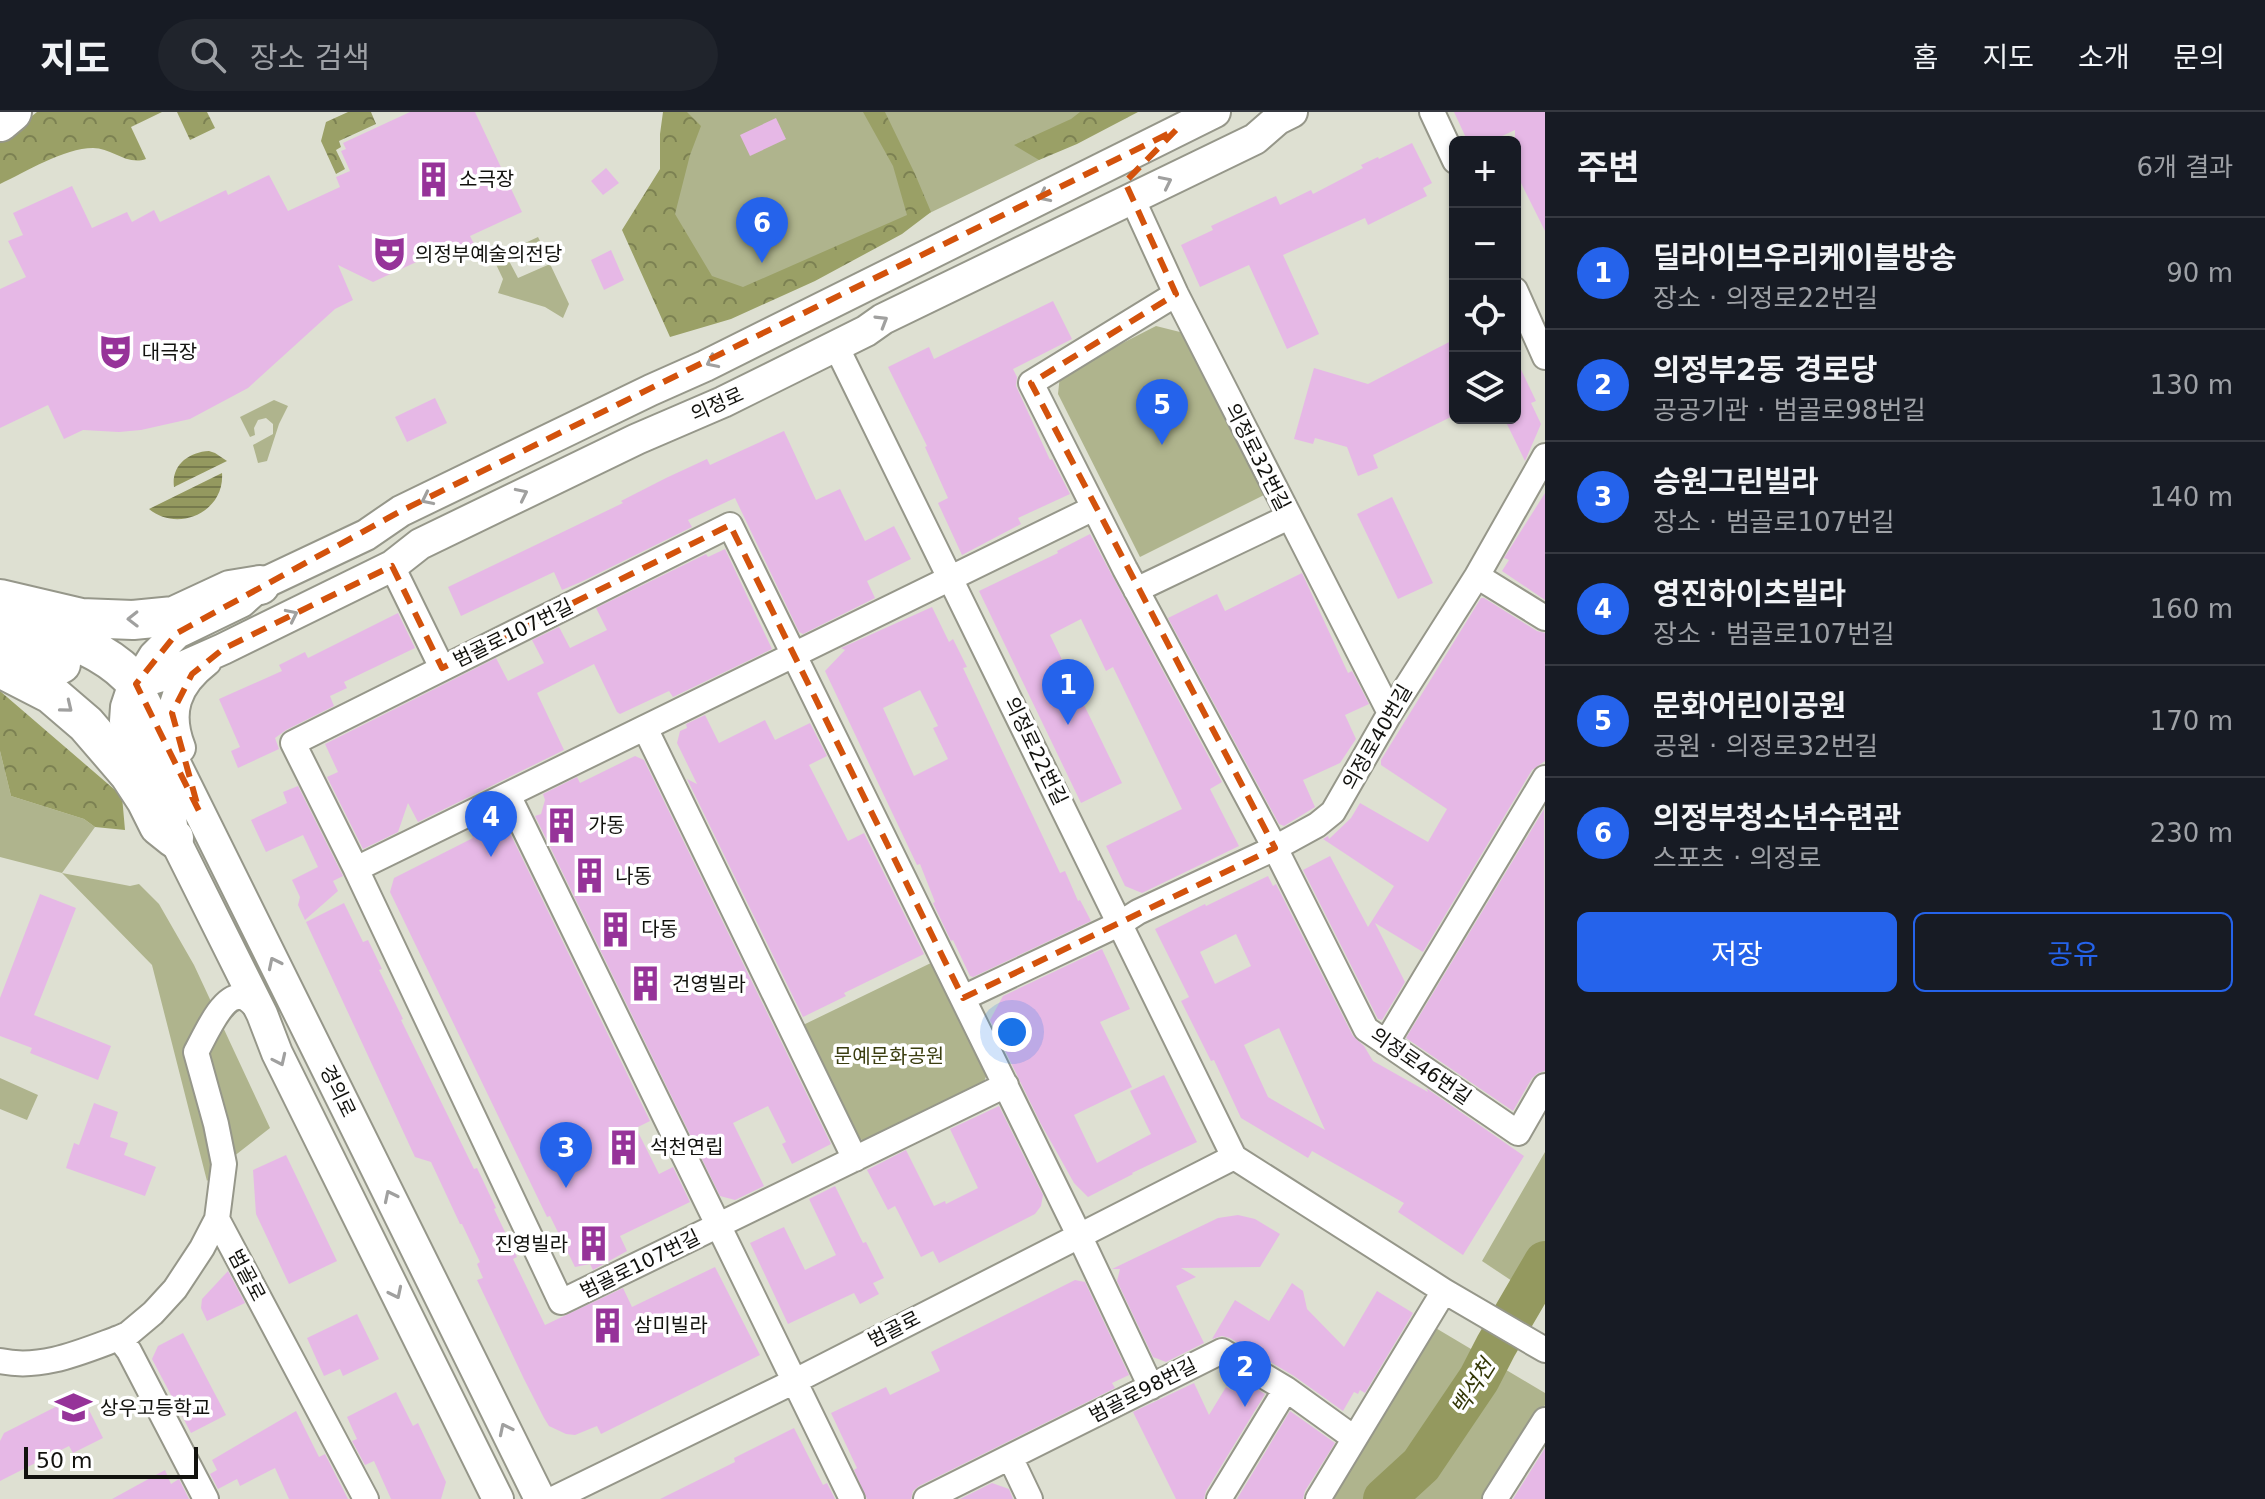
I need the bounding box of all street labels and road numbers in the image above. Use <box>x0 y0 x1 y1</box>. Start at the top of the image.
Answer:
street label: 의정로 <box>687 382 747 426</box>
street label: 의정로32번길 <box>1221 399 1295 515</box>
street label: 범골로107번길 <box>449 594 577 672</box>
street label: 의정로40번길 <box>1337 680 1417 794</box>
street label: 의정로22번길 <box>999 693 1073 809</box>
street label: 의정로46번길 <box>1366 1022 1476 1110</box>
street label: 경의로 <box>315 1061 361 1121</box>
street label: 범골로107번길 <box>576 1225 704 1303</box>
street label: 범골로 <box>223 1245 271 1305</box>
street label: 범골로 <box>864 1306 924 1352</box>
street label: 범골로98번길 <box>1085 1353 1201 1427</box>

